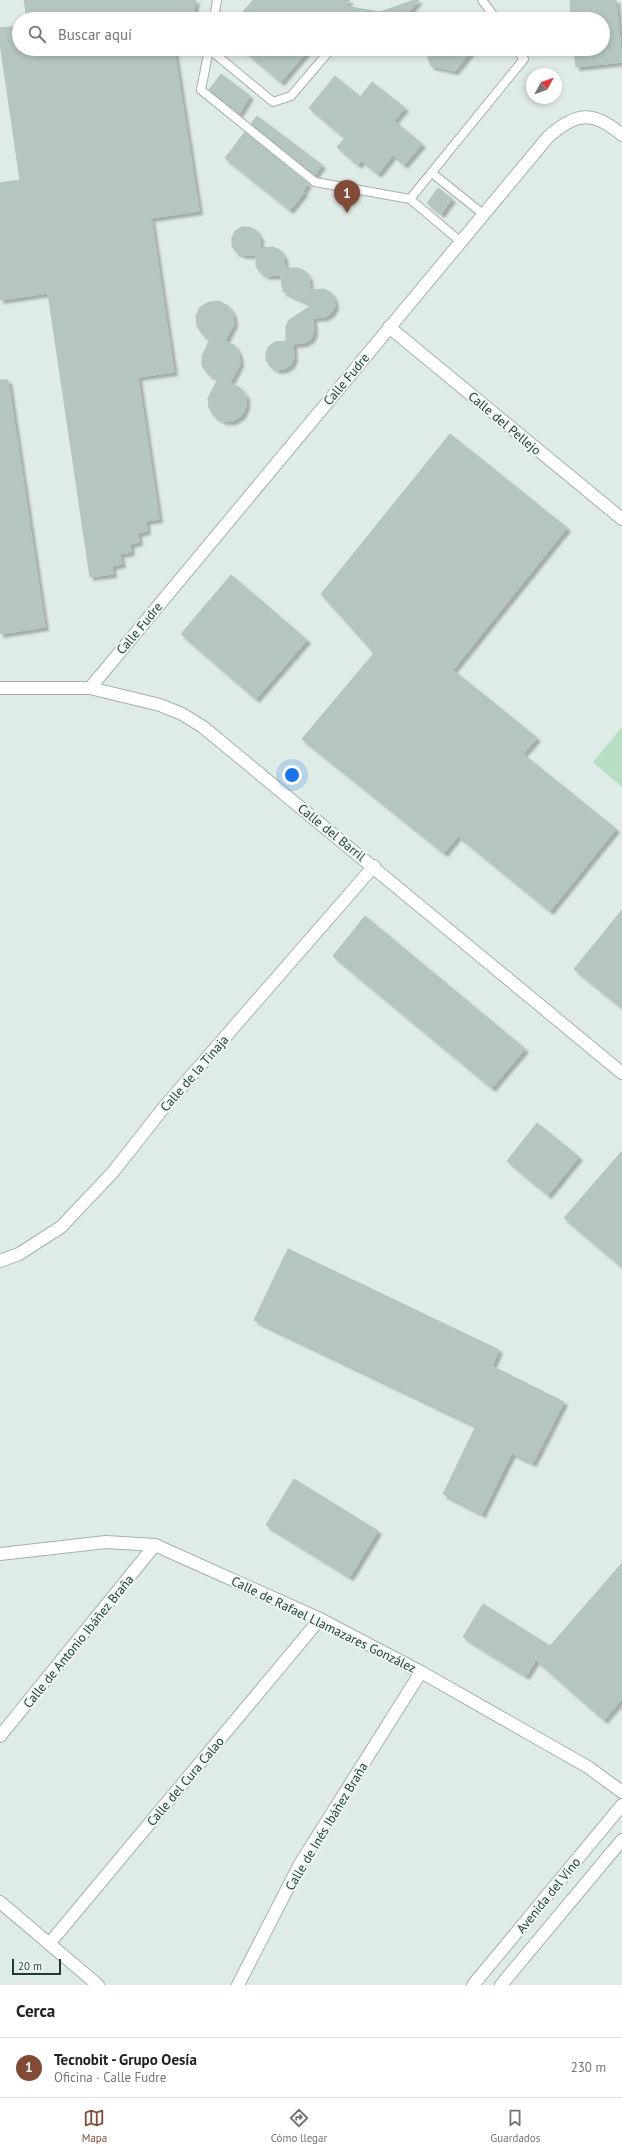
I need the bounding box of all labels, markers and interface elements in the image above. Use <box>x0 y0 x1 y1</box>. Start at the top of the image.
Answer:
search box <box>12 12 610 56</box>
icon: search <box>26 23 48 45</box>
text: Buscar aquí <box>58 25 132 44</box>
north arrow <box>526 68 562 104</box>
pin: 1 <box>334 180 360 213</box>
street label: Calle Fudre <box>320 350 373 409</box>
street label: Calle del Pellejo <box>465 388 545 459</box>
street label: Calle Fudre <box>113 599 166 658</box>
your location <box>282 765 302 785</box>
street label: Calle del Barril <box>294 800 369 865</box>
street label: Calle de la Tinaja <box>157 1032 232 1115</box>
street label: Calle de Antonio Ibáñez Braña <box>19 1571 137 1711</box>
street label: Calle de Rafael Llamazares González <box>229 1572 419 1677</box>
street label: Calle del Cura Calao <box>143 1733 228 1830</box>
street label: Calle de Inés Ibáñez Braña <box>281 1759 371 1893</box>
street label: Avenida del Vino <box>513 1854 584 1937</box>
scale bar <box>12 1957 61 1976</box>
text: 20 m <box>18 1959 42 1973</box>
text: Cerca <box>16 2000 55 2022</box>
text: Tecnobit - Grupo Oesía <box>54 2050 197 2069</box>
text: 1 <box>25 2059 33 2076</box>
text: 230 m <box>571 2059 606 2076</box>
text: Oficina · Calle Fudre <box>54 2069 166 2086</box>
tab: Mapa <box>82 2107 107 2145</box>
tab: Cómo llegar <box>271 2107 327 2145</box>
tab: Guardados <box>491 2107 540 2145</box>

